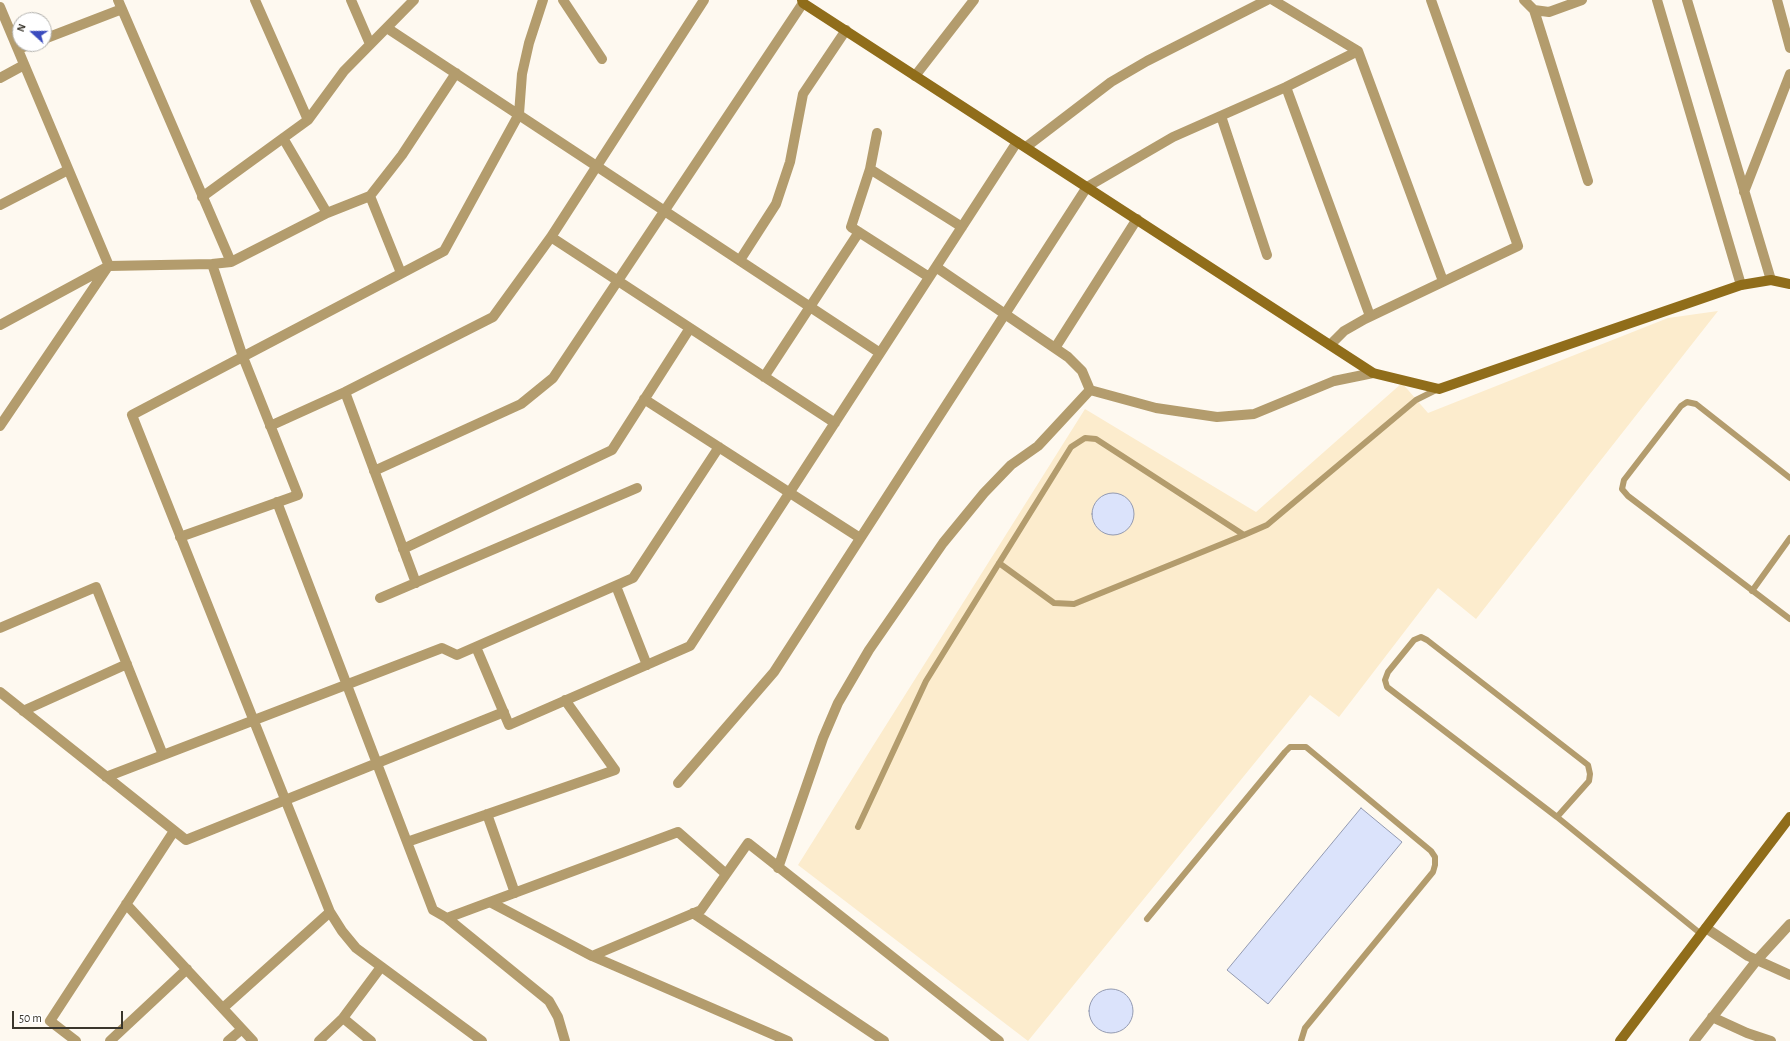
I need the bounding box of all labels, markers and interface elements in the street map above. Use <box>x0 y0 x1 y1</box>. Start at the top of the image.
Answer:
north arrow <box>12 12 52 52</box>
text: N <box>15 22 28 33</box>
scale bar <box>14 1003 125 1029</box>
text: 50 m <box>19 1012 42 1024</box>

